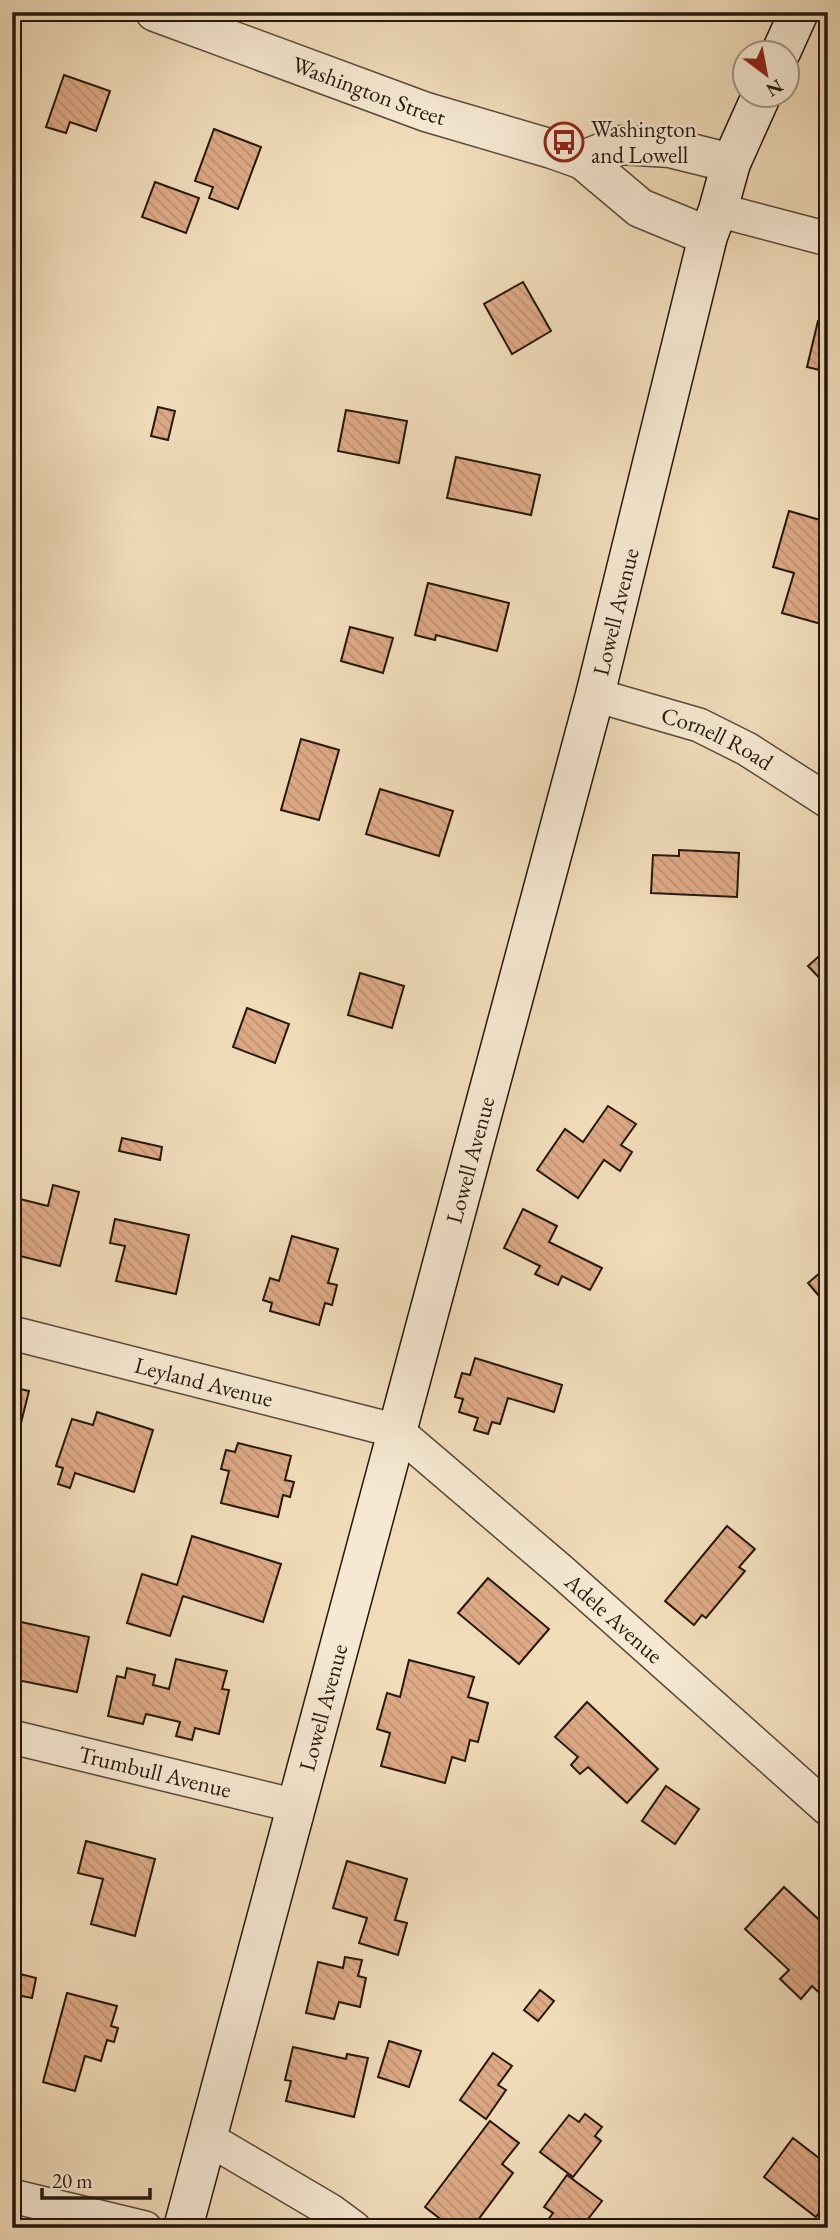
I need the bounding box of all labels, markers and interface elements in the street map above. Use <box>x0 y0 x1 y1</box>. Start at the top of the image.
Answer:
north arrow <box>732 38 802 108</box>
street label: Washington Street <box>288 49 450 132</box>
text: N <box>761 73 788 103</box>
place label: Washington and Lowell <box>591 114 697 170</box>
bus stop icon: Washington and Lowell <box>543 121 585 163</box>
street label: Lowell Avenue <box>585 545 646 679</box>
street label: Cornell Road <box>658 700 779 777</box>
street label: Lowell Avenue <box>439 1093 501 1227</box>
street label: Leyland Avenue <box>132 1350 276 1414</box>
street label: Adele Avenue <box>558 1566 669 1670</box>
street label: Lowell Avenue <box>291 1641 354 1774</box>
street label: Trumbull Avenue <box>75 1739 234 1805</box>
scale bar <box>42 2156 150 2200</box>
text: 20 m <box>52 2167 93 2194</box>

